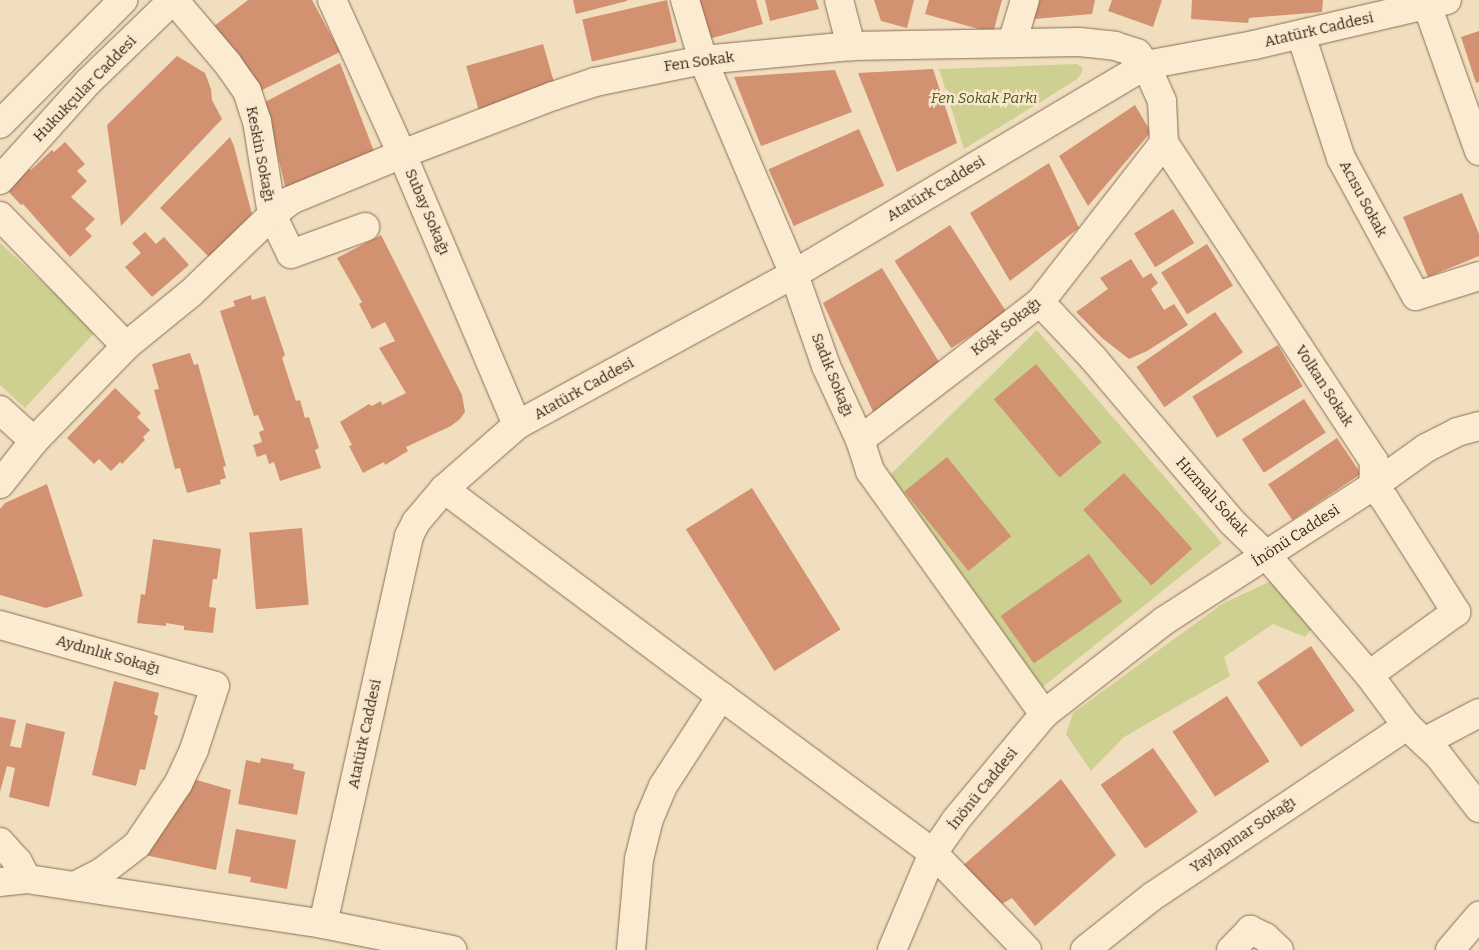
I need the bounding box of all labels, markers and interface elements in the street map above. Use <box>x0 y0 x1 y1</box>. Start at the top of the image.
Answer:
street label: Atatürk Caddesi <box>1263 9 1375 51</box>
street label: Hukukçular Caddesi <box>30 32 140 146</box>
street label: Fen Sokak <box>663 48 735 76</box>
park label: Fen Sokak Parkı <box>931 90 1037 108</box>
street label: Keskin Sokağı <box>242 105 278 203</box>
street label: Atatürk Caddesi <box>884 153 988 225</box>
street label: Acısu Sokak <box>1335 158 1391 240</box>
street label: Subay Sokağı <box>401 166 453 258</box>
street label: Köşk Sokağı <box>967 294 1045 360</box>
street label: Sadık Sokağı <box>807 331 857 419</box>
street label: Volkan Sokak <box>1291 342 1357 430</box>
street label: Atatürk Caddesi <box>531 354 637 424</box>
street label: Hızmalı Sokak <box>1172 454 1252 540</box>
street label: İnönü Caddesi <box>1249 501 1343 571</box>
street label: Aydınlık Sokağı <box>54 632 162 678</box>
street label: Atatürk Caddesi <box>345 678 385 790</box>
street label: İnönü Caddesi <box>944 744 1022 834</box>
street label: Yaylapınar Sokağı <box>1187 793 1299 877</box>

